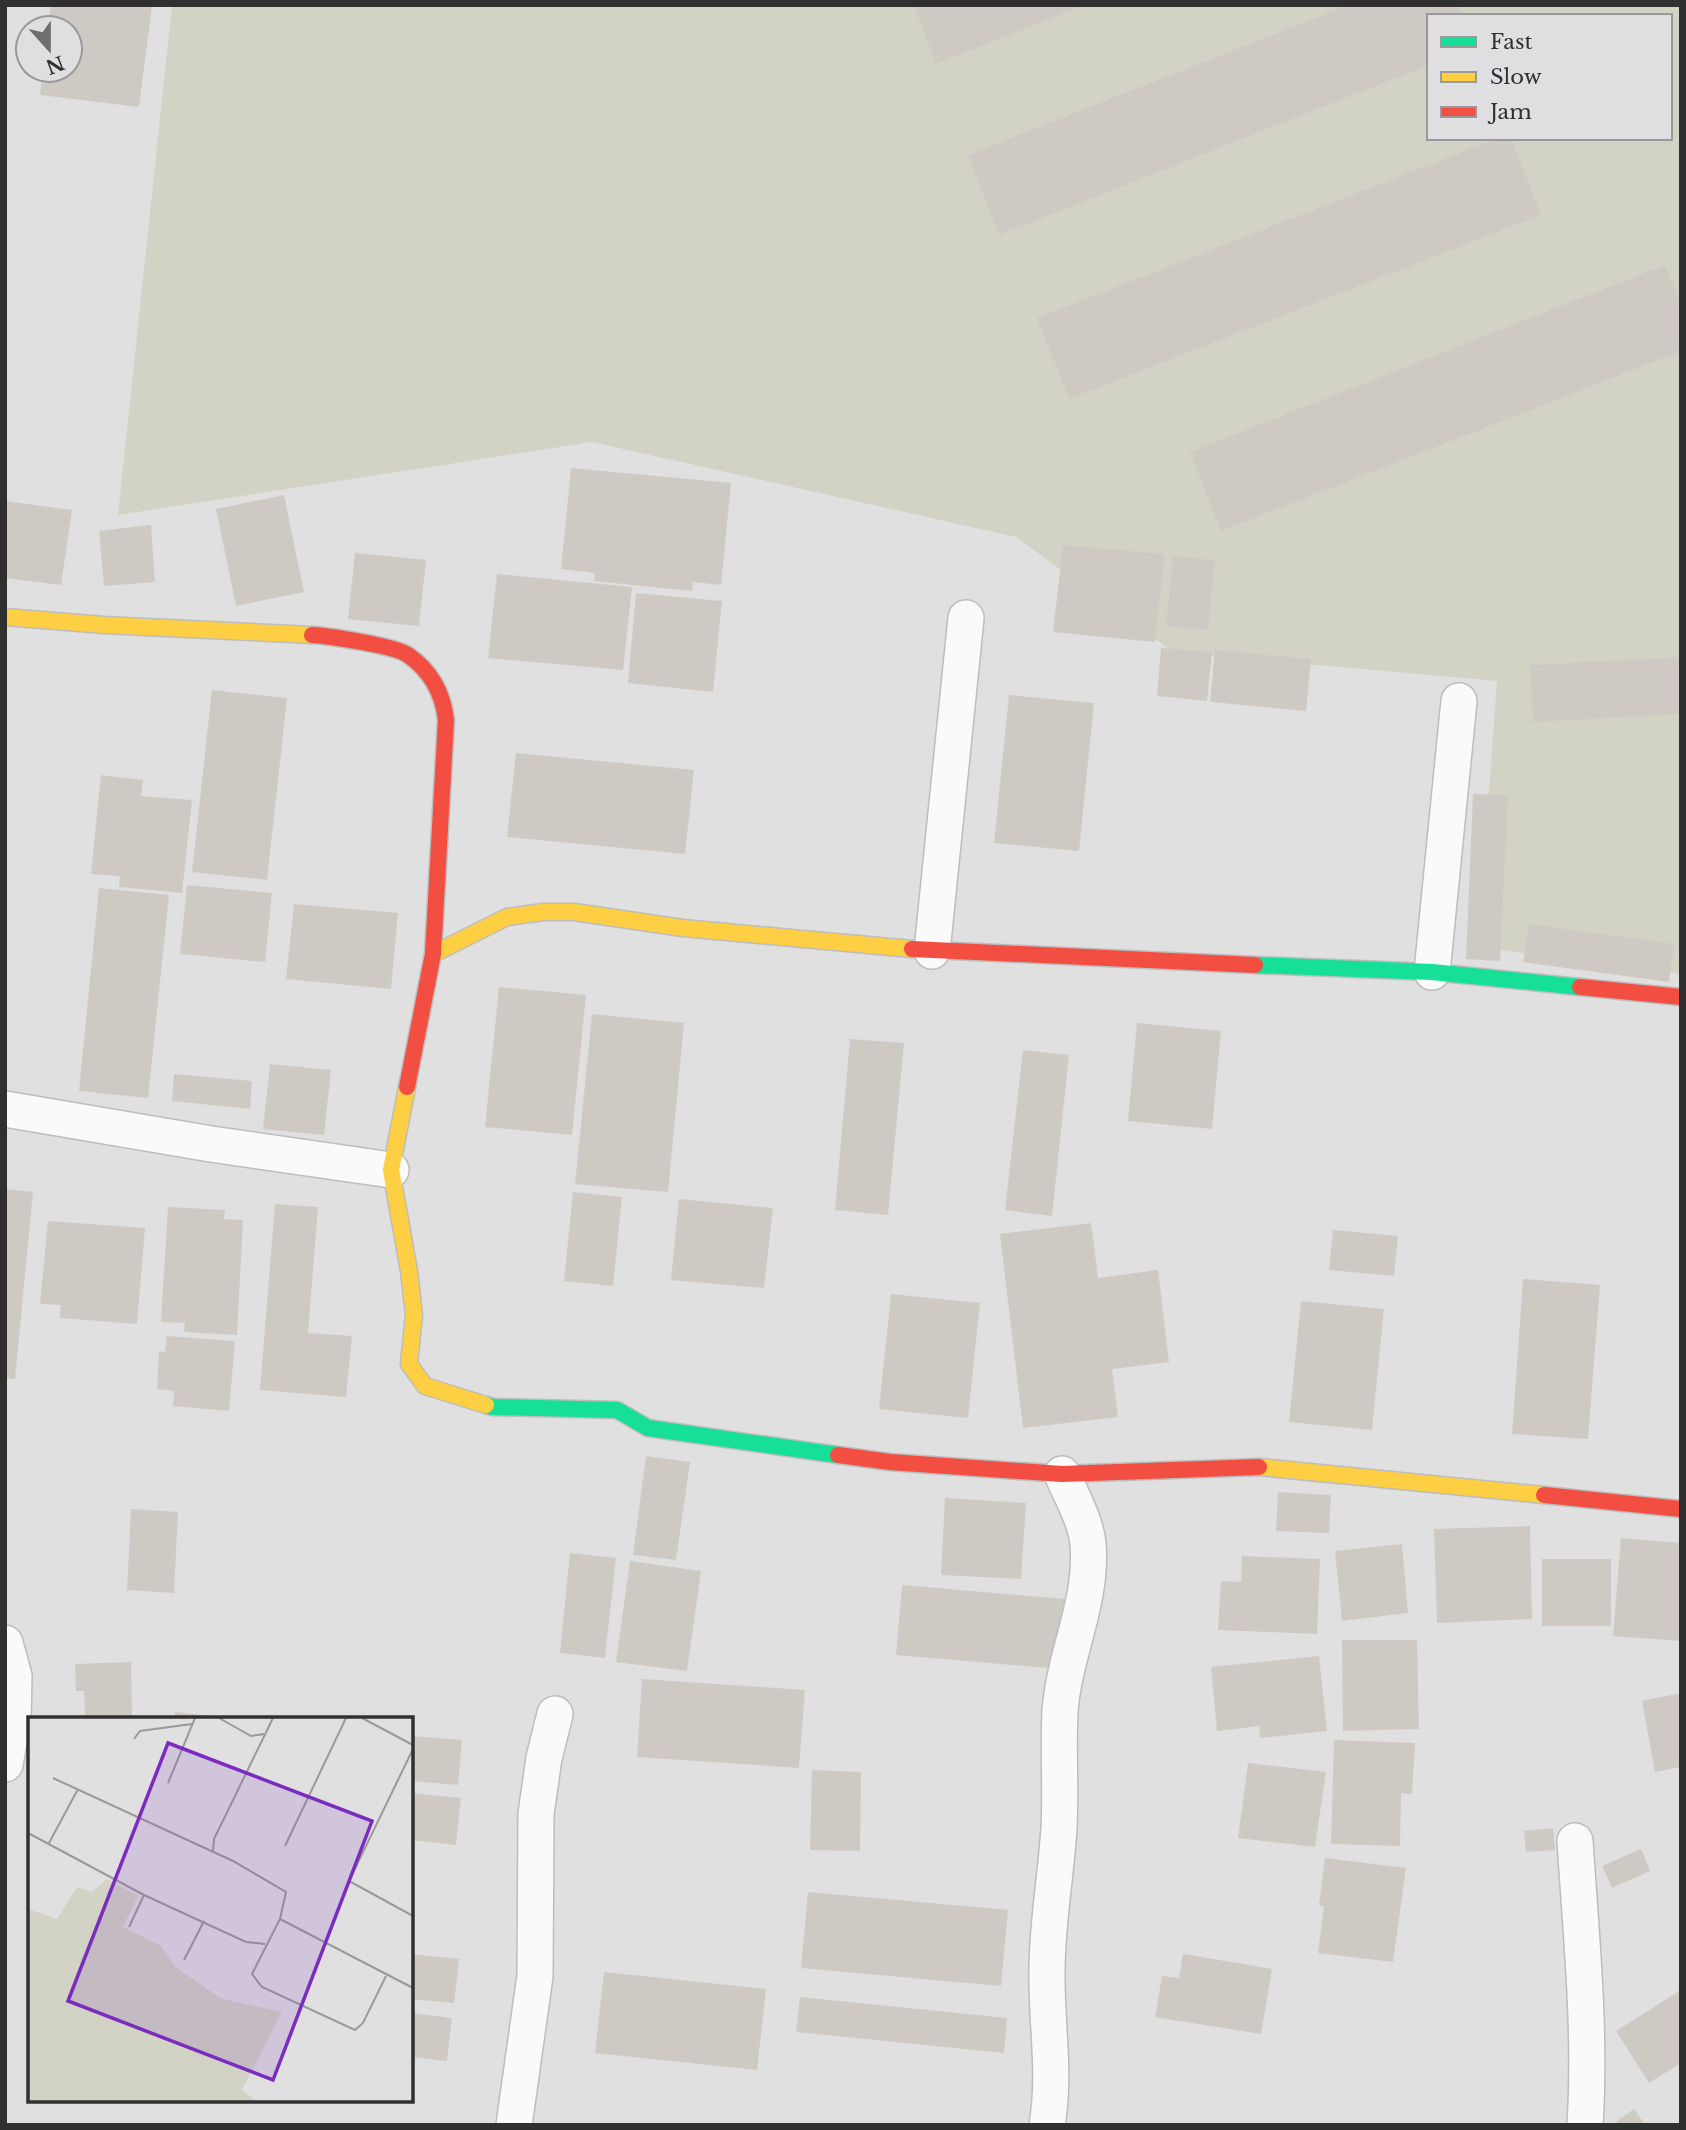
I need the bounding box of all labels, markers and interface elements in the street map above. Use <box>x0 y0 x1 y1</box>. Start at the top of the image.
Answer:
north arrow <box>14 14 84 84</box>
legend <box>1427 14 1672 140</box>
text: Fast <box>1490 29 1532 55</box>
text: N <box>42 50 67 78</box>
text: Slow <box>1490 64 1542 90</box>
text: Jam <box>1487 99 1532 125</box>
inset map <box>28 1717 413 2102</box>

